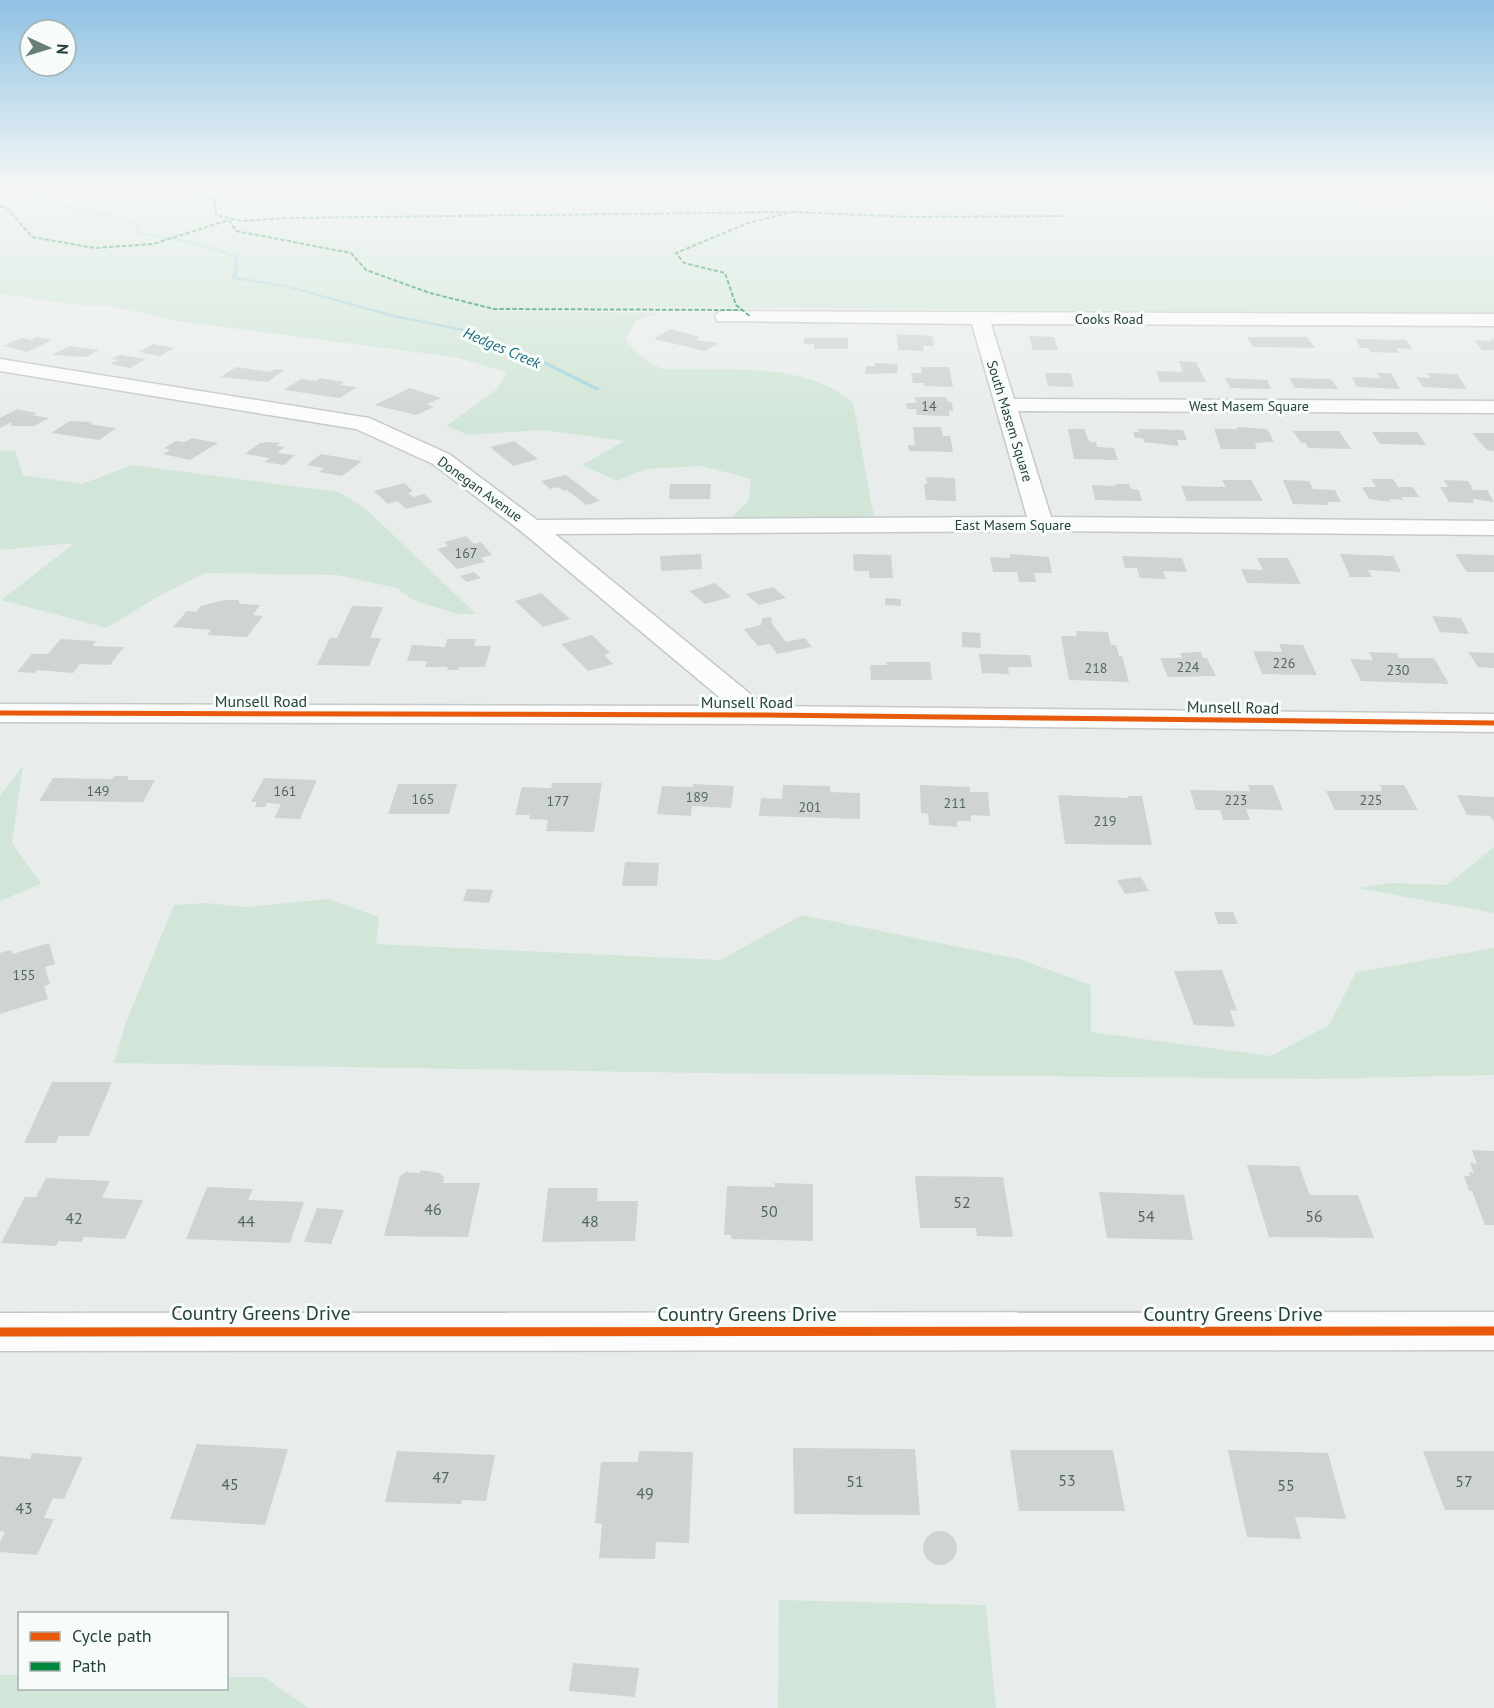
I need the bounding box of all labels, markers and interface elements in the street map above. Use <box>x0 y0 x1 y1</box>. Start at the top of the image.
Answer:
north arrow <box>18 18 78 78</box>
text: N <box>53 43 73 55</box>
street label: Cooks Road <box>1075 310 1143 328</box>
water label: Hedges Creek <box>461 323 545 373</box>
street label: South Masem Square <box>983 358 1037 484</box>
house number: 14 <box>921 397 937 415</box>
street label: West Masem Square <box>1189 397 1309 415</box>
street label: Donegan Avenue <box>434 452 526 526</box>
street label: East Masem Square <box>955 516 1071 534</box>
house number: 167 <box>455 544 477 562</box>
house number: 226 <box>1273 654 1295 672</box>
house number: 224 <box>1177 658 1200 676</box>
house number: 218 <box>1085 659 1107 677</box>
house number: 230 <box>1387 661 1410 679</box>
street label: Munsell Road <box>215 691 307 711</box>
street label: Munsell Road <box>701 692 793 712</box>
street label: Munsell Road <box>1187 696 1279 718</box>
house number: 149 <box>87 782 109 800</box>
house number: 161 <box>274 782 296 800</box>
house number: 189 <box>686 788 708 806</box>
house number: 165 <box>412 790 434 808</box>
house number: 223 <box>1225 791 1247 809</box>
house number: 225 <box>1360 791 1382 809</box>
house number: 177 <box>547 792 569 810</box>
house number: 211 <box>944 794 966 812</box>
house number: 201 <box>799 798 821 816</box>
house number: 219 <box>1094 812 1116 830</box>
house number: 155 <box>13 966 35 984</box>
house number: 52 <box>953 1192 971 1212</box>
house number: 46 <box>424 1199 442 1219</box>
house number: 50 <box>760 1201 778 1221</box>
house number: 54 <box>1137 1206 1155 1226</box>
house number: 56 <box>1305 1206 1323 1226</box>
house number: 42 <box>65 1208 83 1228</box>
house number: 44 <box>237 1211 255 1231</box>
house number: 48 <box>581 1211 599 1231</box>
street label: Country Greens Drive <box>171 1300 351 1326</box>
street label: Country Greens Drive <box>657 1301 837 1327</box>
street label: Country Greens Drive <box>1143 1301 1323 1327</box>
house number: 47 <box>432 1467 450 1487</box>
house number: 53 <box>1058 1470 1076 1490</box>
house number: 51 <box>846 1471 864 1491</box>
house number: 57 <box>1455 1471 1473 1491</box>
house number: 45 <box>221 1474 239 1494</box>
house number: 55 <box>1277 1475 1295 1495</box>
house number: 49 <box>636 1483 654 1503</box>
house number: 43 <box>15 1498 33 1518</box>
legend <box>18 1612 228 1690</box>
text: Cycle path <box>72 1624 152 1647</box>
text: Path <box>72 1654 106 1677</box>

